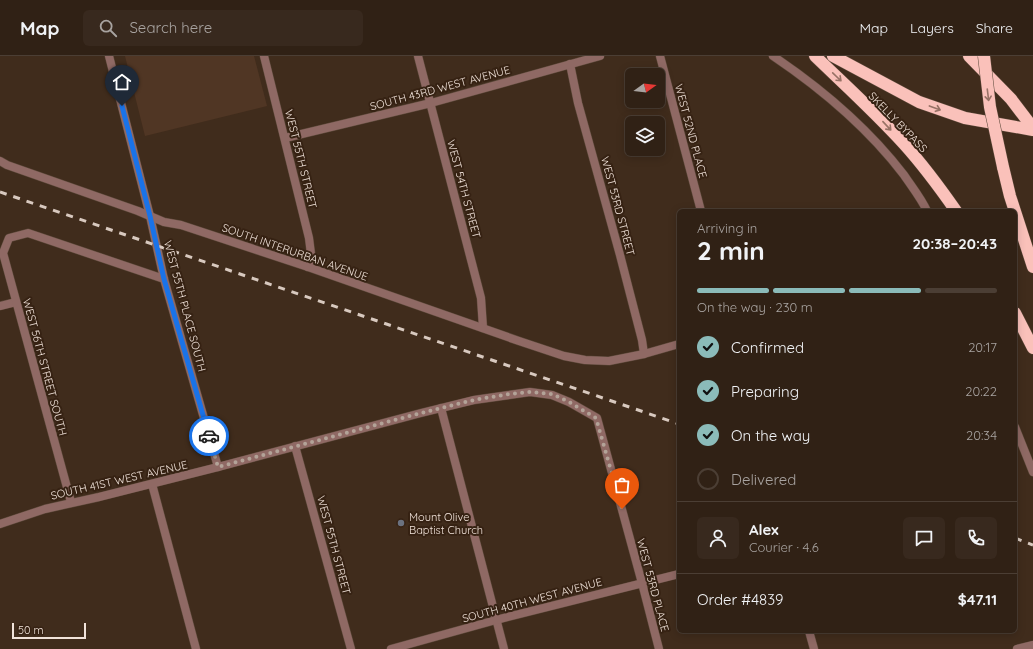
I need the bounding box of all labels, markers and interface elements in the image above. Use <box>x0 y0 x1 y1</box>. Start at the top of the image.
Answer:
search box <box>83 10 363 46</box>
text: Map <box>20 16 59 40</box>
icon: search <box>97 17 119 39</box>
text: Search here <box>129 18 212 37</box>
text: Map <box>859 19 888 37</box>
text: Layers <box>910 19 954 37</box>
text: Share <box>976 19 1013 37</box>
street label: SOUTH 43RD WEST AVENUE <box>368 63 512 113</box>
pin <box>105 65 139 106</box>
north arrow <box>625 68 665 108</box>
map controls <box>625 68 665 156</box>
icon: home <box>111 71 133 93</box>
one-way arrow <box>832 73 842 82</box>
street label: WEST 52ND PLACE <box>672 83 710 179</box>
one-way arrow <box>985 88 992 101</box>
street label: SKELLY BYPASS <box>866 89 930 155</box>
one-way arrow <box>929 105 941 113</box>
street label: WEST 55TH STREET <box>282 108 320 210</box>
button: layers <box>625 116 665 156</box>
one-way arrow <box>882 121 892 131</box>
street label: WEST 54TH STREET <box>444 138 484 240</box>
street label: WEST 53RD STREET <box>598 155 638 257</box>
street label: SOUTH INTERURBAN AVENUE <box>220 220 370 284</box>
text: Arriving in <box>697 220 757 236</box>
text: 2 min <box>697 234 765 267</box>
text: 20:38–20:43 <box>912 234 997 253</box>
street label: WEST 55TH PLACE SOUTH <box>161 239 209 373</box>
street label: WEST 56TH STREET SOUTH <box>20 297 70 437</box>
text: On the way · 230 m <box>697 299 813 315</box>
icon: check <box>697 336 719 358</box>
text: Confirmed <box>731 338 804 357</box>
text: 20:17 <box>968 339 997 355</box>
icon: check <box>697 380 719 402</box>
text: Preparing <box>731 382 799 401</box>
text: 20:22 <box>965 383 997 399</box>
courier <box>189 416 229 456</box>
icon: check <box>697 424 719 446</box>
icon: car <box>198 425 220 447</box>
text: On the way <box>731 426 810 445</box>
text: 20:34 <box>966 427 997 443</box>
street label: SOUTH 41ST WEST AVENUE <box>49 457 189 503</box>
pin <box>605 468 639 509</box>
text: Delivered <box>731 470 796 489</box>
icon: bag <box>611 474 633 496</box>
street label: WEST 55TH STREET <box>314 494 354 596</box>
place label: Mount Olive Baptist Church <box>409 510 483 537</box>
button: person <box>697 517 739 559</box>
button: chat <box>903 517 945 559</box>
button: phone <box>955 517 997 559</box>
marker: Mount Olive Baptist Church <box>396 518 406 528</box>
text: Alex <box>749 520 779 539</box>
street label: WEST 53RD PLACE <box>634 537 672 633</box>
text: Courier · 4.6 <box>749 539 819 555</box>
street label: SOUTH 40TH WEST AVENUE <box>461 575 603 625</box>
text: Order #4839 <box>697 590 783 609</box>
text: $47.11 <box>958 590 997 609</box>
scale bar <box>12 621 86 640</box>
text: 50 m <box>18 623 44 637</box>

